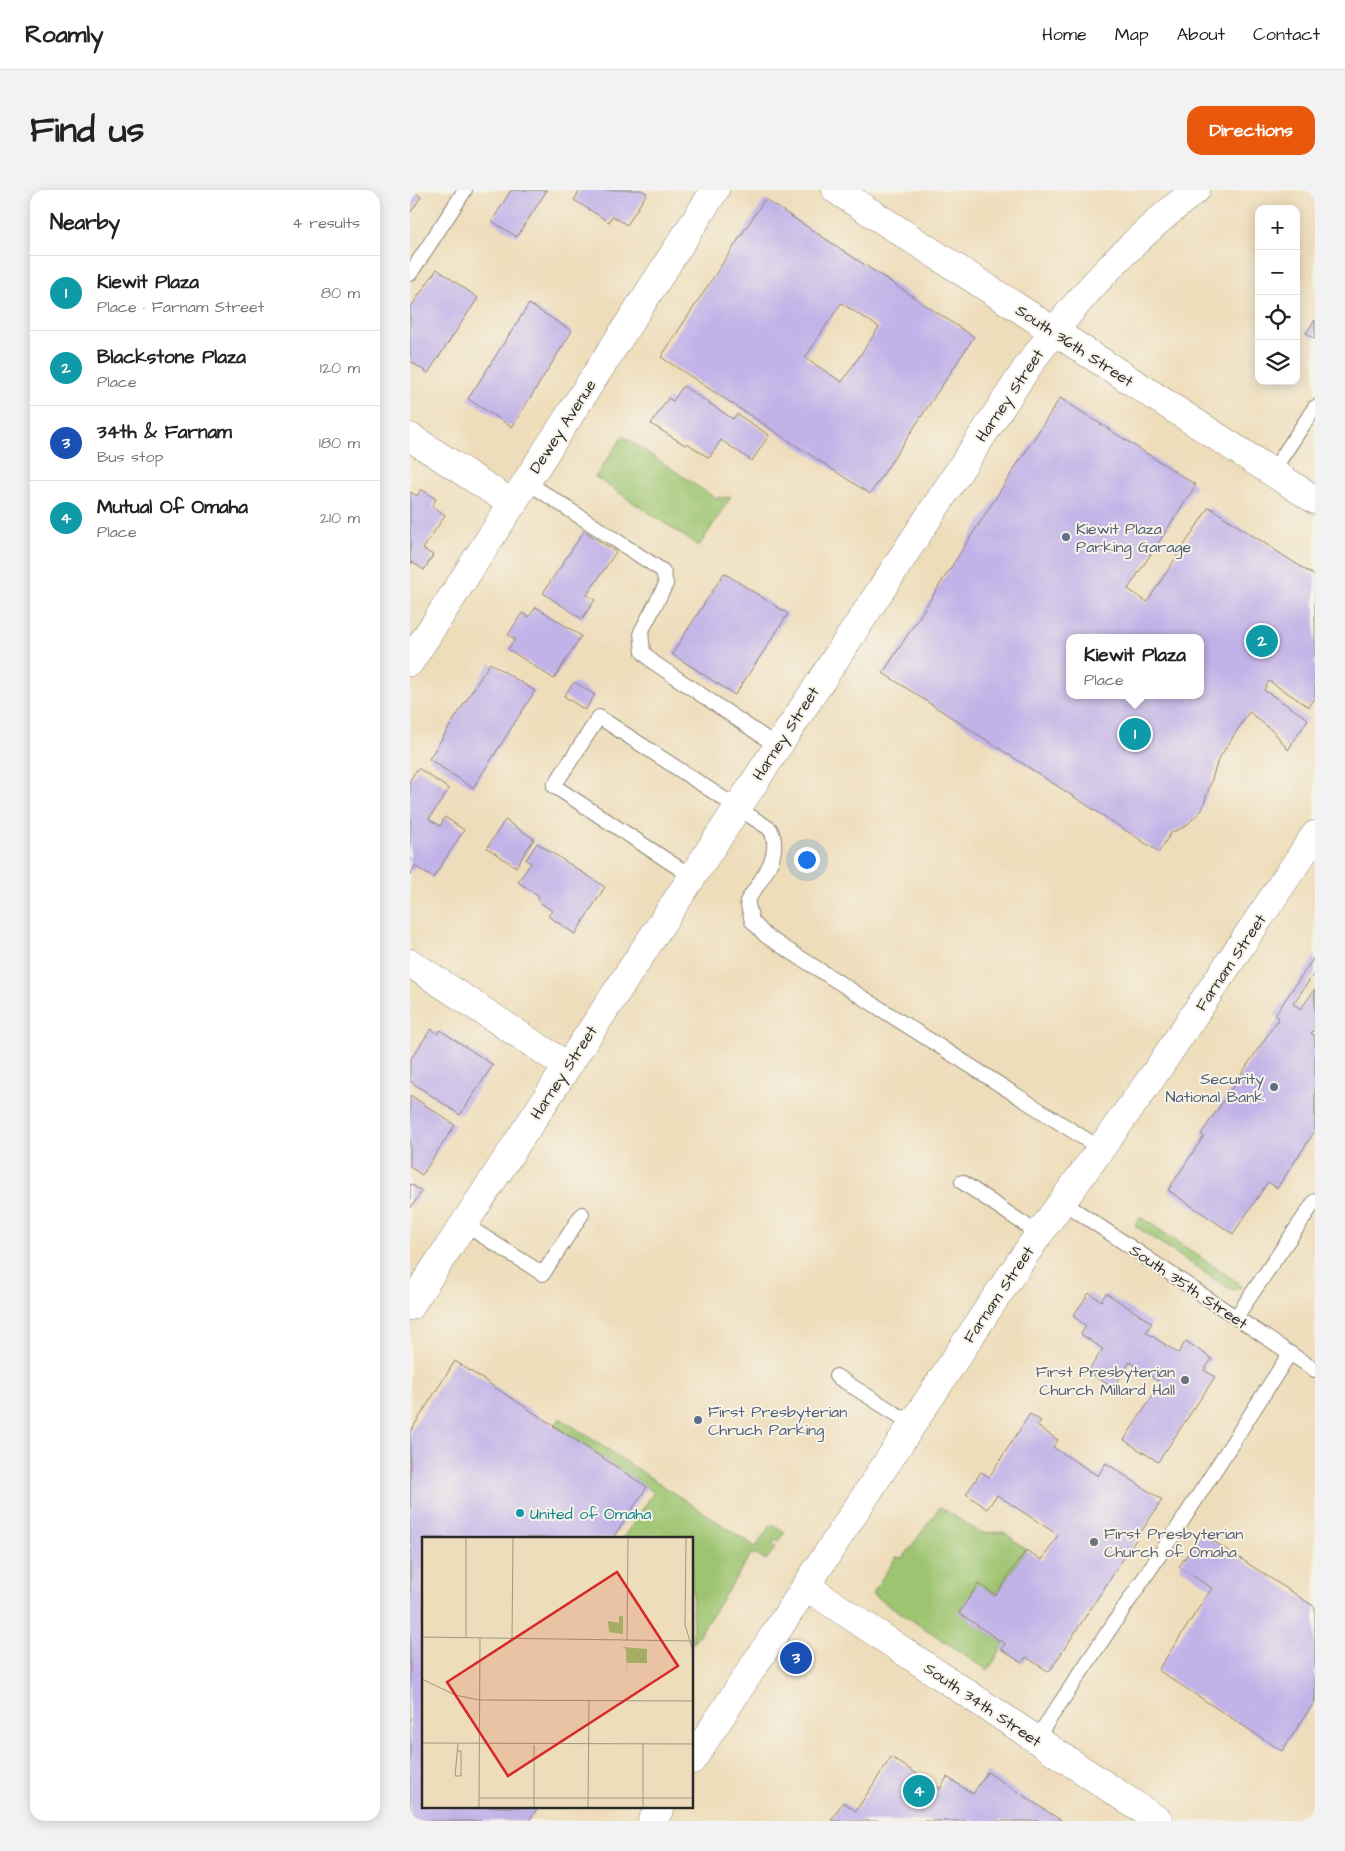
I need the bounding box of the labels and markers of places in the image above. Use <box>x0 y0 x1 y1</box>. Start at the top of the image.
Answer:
place label: Kiewit Plaza Parking Garage <box>1076 518 1192 559</box>
marker: Kiewit Plaza Parking Garage <box>1060 531 1072 543</box>
pin: 2 <box>1246 622 1278 660</box>
pin: 1 <box>1119 715 1151 753</box>
place label: Security National Bank <box>1166 1068 1264 1108</box>
marker: Security National Bank <box>1268 1081 1280 1093</box>
place label: First Presbyterian Church Millard Hall <box>1036 1361 1175 1401</box>
marker: First Presbyterian Church Millard Hall <box>1179 1374 1191 1386</box>
place label: First Presbyterian Chruch Parking <box>708 1401 847 1442</box>
marker: First Presbyterian Chruch Parking <box>692 1414 704 1426</box>
place label: United of Omaha <box>530 1503 651 1525</box>
marker: United of Omaha <box>514 1507 526 1519</box>
place label: First Presbyterian Church of Omaha <box>1104 1523 1243 1563</box>
marker: First Presbyterian Church of Omaha <box>1088 1536 1100 1548</box>
pin: 3 <box>780 1639 812 1677</box>
pin: 4 <box>903 1772 935 1810</box>

